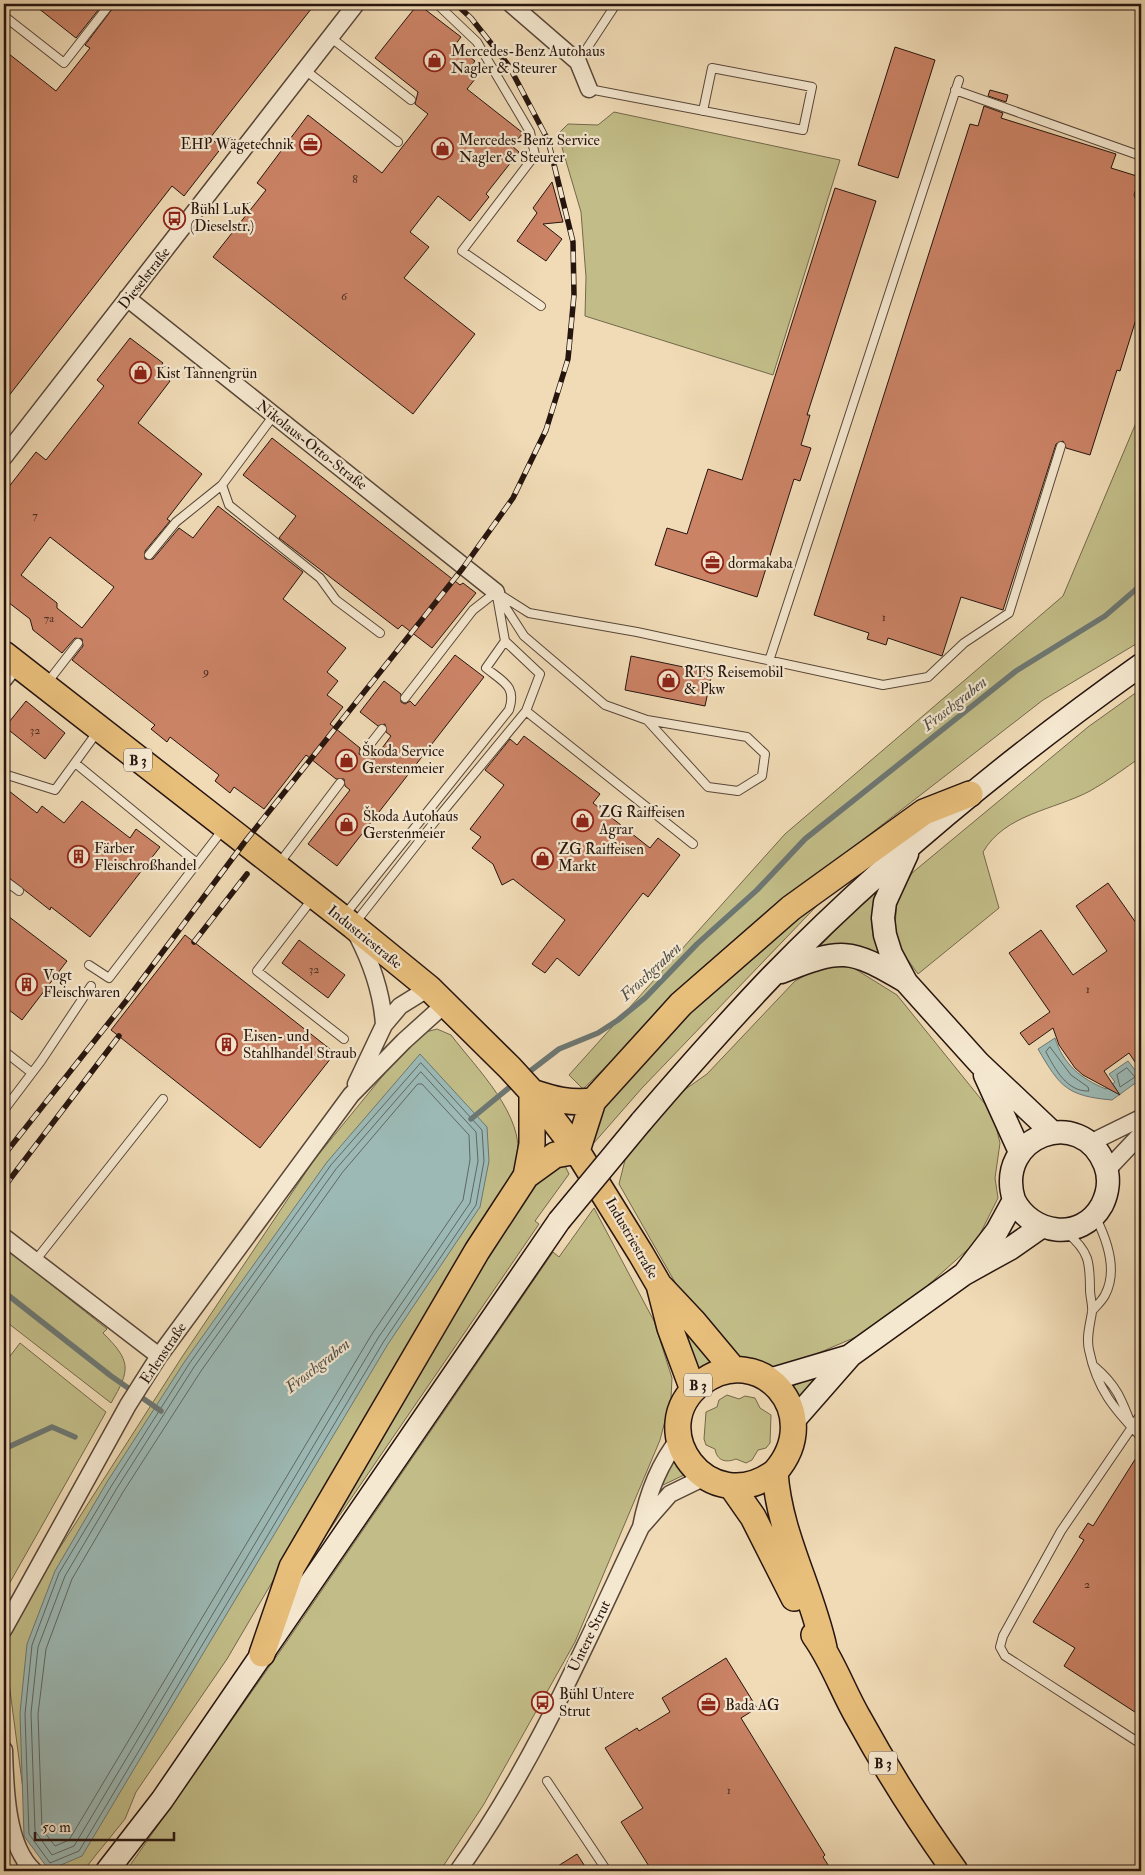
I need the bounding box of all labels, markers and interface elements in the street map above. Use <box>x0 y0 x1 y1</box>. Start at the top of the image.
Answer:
place label: Mercedes-Benz Autohaus Nagler & Steurer <box>451 42 605 78</box>
shop icon: Mercedes-Benz Autohaus Nagler & Steurer <box>423 48 447 72</box>
place label: Mercedes-Benz Service Nagler & Steurer <box>459 131 600 167</box>
office icon: EHP Wägetechnik <box>298 132 322 156</box>
place label: EHP Wägetechnik <box>180 135 294 154</box>
shop icon: Mercedes-Benz Service Nagler & Steurer <box>431 137 455 161</box>
house number: 8 <box>352 172 358 187</box>
place label: Bühl LuK (Dieselstr.) <box>190 200 254 236</box>
bus stop icon: Bühl LuK (Dieselstr.) <box>162 206 186 230</box>
street label: Dieselstraße <box>114 243 175 313</box>
house number: 6 <box>341 289 348 304</box>
shop icon: Kist Tannengrün <box>128 361 152 385</box>
place label: Kist Tannengrün <box>156 364 257 383</box>
street label: Nikolaus-Otto-Straße <box>252 396 371 495</box>
house number: 7 <box>32 508 38 523</box>
office icon: dormakaba <box>700 551 724 575</box>
place label: dormakaba <box>728 554 794 573</box>
house number: 1 <box>882 610 886 625</box>
house number: 7a <box>44 611 55 626</box>
place label: RTS Reisemobil & Pkw <box>684 663 783 699</box>
house number: 9 <box>202 664 209 679</box>
shop icon: RTS Reisemobil & Pkw <box>656 669 680 693</box>
water label: Froschgraben <box>917 672 991 736</box>
house number: 32 <box>30 723 40 738</box>
place label: Škoda Service Gerstenmeier <box>362 740 445 778</box>
road number: B 3 <box>124 748 152 772</box>
shop icon: Škoda Service Gerstenmeier <box>334 748 358 772</box>
place label: ZG Raiffeisen Agrar <box>598 803 685 839</box>
place label: Škoda Autohaus Gerstenmeier <box>363 805 458 843</box>
shop icon: ZG Raiffeisen Agrar <box>571 809 595 833</box>
shop icon: Škoda Autohaus Gerstenmeier <box>335 813 359 837</box>
place label: Färber Fleischroßhandel <box>94 839 197 875</box>
place label: ZG Raiffeisen Markt <box>558 840 644 876</box>
building icon: Färber Fleischroßhandel <box>66 845 90 869</box>
shop icon: ZG Raiffeisen Markt <box>530 846 554 870</box>
street label: Industriestraße <box>323 901 406 973</box>
water label: Froschgraben <box>615 938 686 1006</box>
house number: 32 <box>309 962 319 977</box>
place label: Vogt Fleischwaren <box>43 966 121 1002</box>
building icon: Vogt Fleischwaren <box>15 972 39 996</box>
house number: 1 <box>1086 982 1090 997</box>
place label: Eisen- und Stahlhandel Straub <box>243 1027 357 1063</box>
building icon: Eisen- und Stahlhandel Straub <box>215 1033 239 1057</box>
street label: Industriestraße <box>601 1194 662 1282</box>
street label: Erlenstraße <box>136 1319 191 1388</box>
water label: Froschgraben <box>280 1334 354 1398</box>
road number: B 3 <box>684 1374 712 1396</box>
house number: 2 <box>1084 1577 1090 1592</box>
street label: Untere Strut <box>564 1597 615 1675</box>
place label: Bühl Untere Strut <box>559 1685 634 1721</box>
bus stop icon: Bühl Untere Strut <box>531 1691 555 1715</box>
office icon: Bada AG <box>697 1693 721 1717</box>
place label: Bada AG <box>725 1696 780 1715</box>
road number: B 3 <box>869 1752 897 1775</box>
house number: 1 <box>727 1783 731 1798</box>
scale bar <box>35 1810 174 1842</box>
text: 50 m <box>42 1818 71 1837</box>

